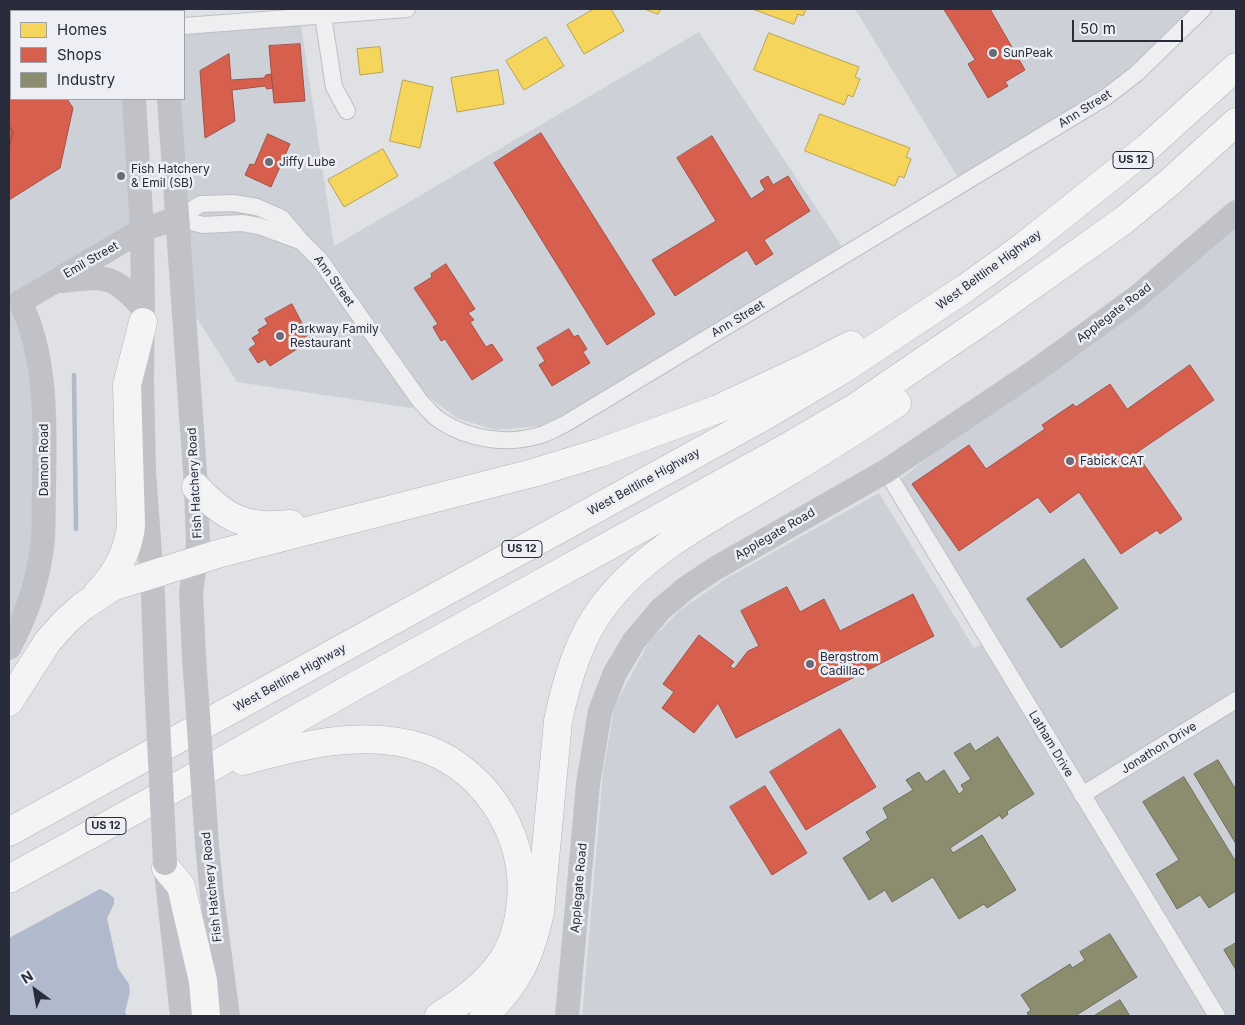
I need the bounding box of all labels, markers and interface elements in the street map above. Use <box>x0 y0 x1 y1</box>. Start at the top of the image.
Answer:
legend <box>10 10 185 100</box>
scale bar <box>1075 10 1186 42</box>
text: 50 m <box>1080 19 1116 38</box>
text: Homes <box>57 20 107 39</box>
text: Shops <box>57 45 102 64</box>
place label: SunPeak <box>1003 46 1053 60</box>
marker: SunPeak <box>987 47 999 59</box>
text: Industry <box>57 70 115 89</box>
street label: Ann Street <box>1056 87 1114 131</box>
road number: US 12 <box>1113 152 1153 168</box>
place label: Jiffy Lube <box>279 155 336 169</box>
marker: Jiffy Lube <box>263 156 275 168</box>
place label: Fish Hatchery & Emil (SB) <box>131 162 210 190</box>
marker: Fish Hatchery & Emil (SB) <box>115 170 127 182</box>
street label: West Beltline Highway <box>934 227 1044 313</box>
street label: Emil Street <box>61 239 121 281</box>
street label: Ann Street <box>311 253 357 309</box>
street label: Applegate Road <box>1074 280 1154 346</box>
street label: Ann Street <box>709 297 767 341</box>
place label: Parkway Family Restaurant <box>290 322 379 350</box>
marker: Parkway Family Restaurant <box>274 330 286 342</box>
street label: Damon Road <box>37 424 51 496</box>
street label: Fish Hatchery Road <box>185 427 205 539</box>
street label: West Beltline Highway <box>585 445 703 519</box>
place label: Fabick CAT <box>1080 454 1144 468</box>
marker: Fabick CAT <box>1064 455 1076 467</box>
street label: Applegate Road <box>732 505 818 563</box>
road number: US 12 <box>502 540 542 558</box>
street label: West Beltline Highway <box>231 641 349 715</box>
place label: Bergstrom Cadillac <box>820 650 879 678</box>
marker: Bergstrom Cadillac <box>804 658 816 670</box>
street label: Latham Drive <box>1026 708 1076 780</box>
street label: Jonathon Drive <box>1119 719 1199 777</box>
road number: US 12 <box>86 818 126 834</box>
street label: Fish Hatchery Road <box>199 831 225 943</box>
street label: Applegate Road <box>568 842 590 934</box>
north arrow <box>10 965 60 1015</box>
text: N <box>18 967 36 987</box>

